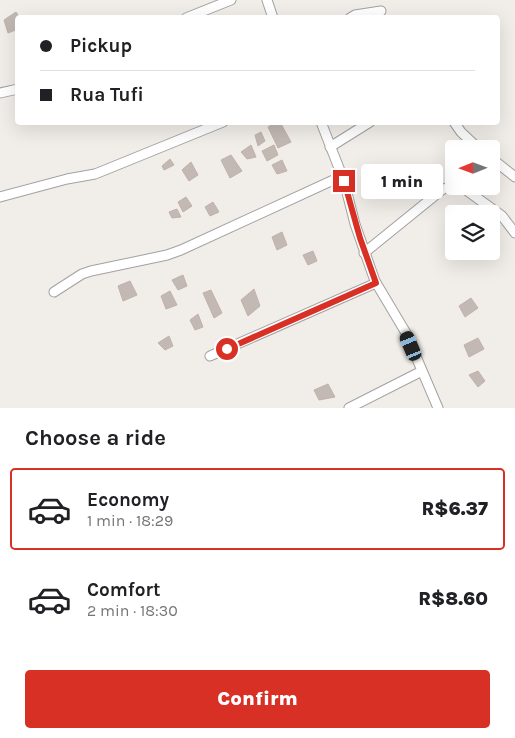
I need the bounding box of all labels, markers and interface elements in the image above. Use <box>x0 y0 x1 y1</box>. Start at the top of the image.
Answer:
text: Pickup <box>70 35 132 57</box>
text: Rua Tufi <box>70 84 144 106</box>
north arrow <box>445 140 500 195</box>
map controls <box>445 140 500 260</box>
callout: 1 min <box>362 164 444 198</box>
route end <box>333 170 355 192</box>
text: 1 min <box>381 172 423 191</box>
button: layers <box>445 205 500 260</box>
car <box>398 329 423 363</box>
route start <box>216 338 238 360</box>
text: Choose a ride <box>25 425 166 451</box>
icon: car <box>27 487 72 532</box>
text: Economy <box>87 489 169 511</box>
text: R$6.37 <box>421 498 488 520</box>
text: 1 min · 18:29 <box>87 511 173 530</box>
icon: car <box>27 577 72 622</box>
text: Comfort <box>87 579 161 601</box>
text: R$8.60 <box>418 588 488 610</box>
text: 2 min · 18:30 <box>87 601 178 620</box>
button: Confirm <box>25 670 490 728</box>

